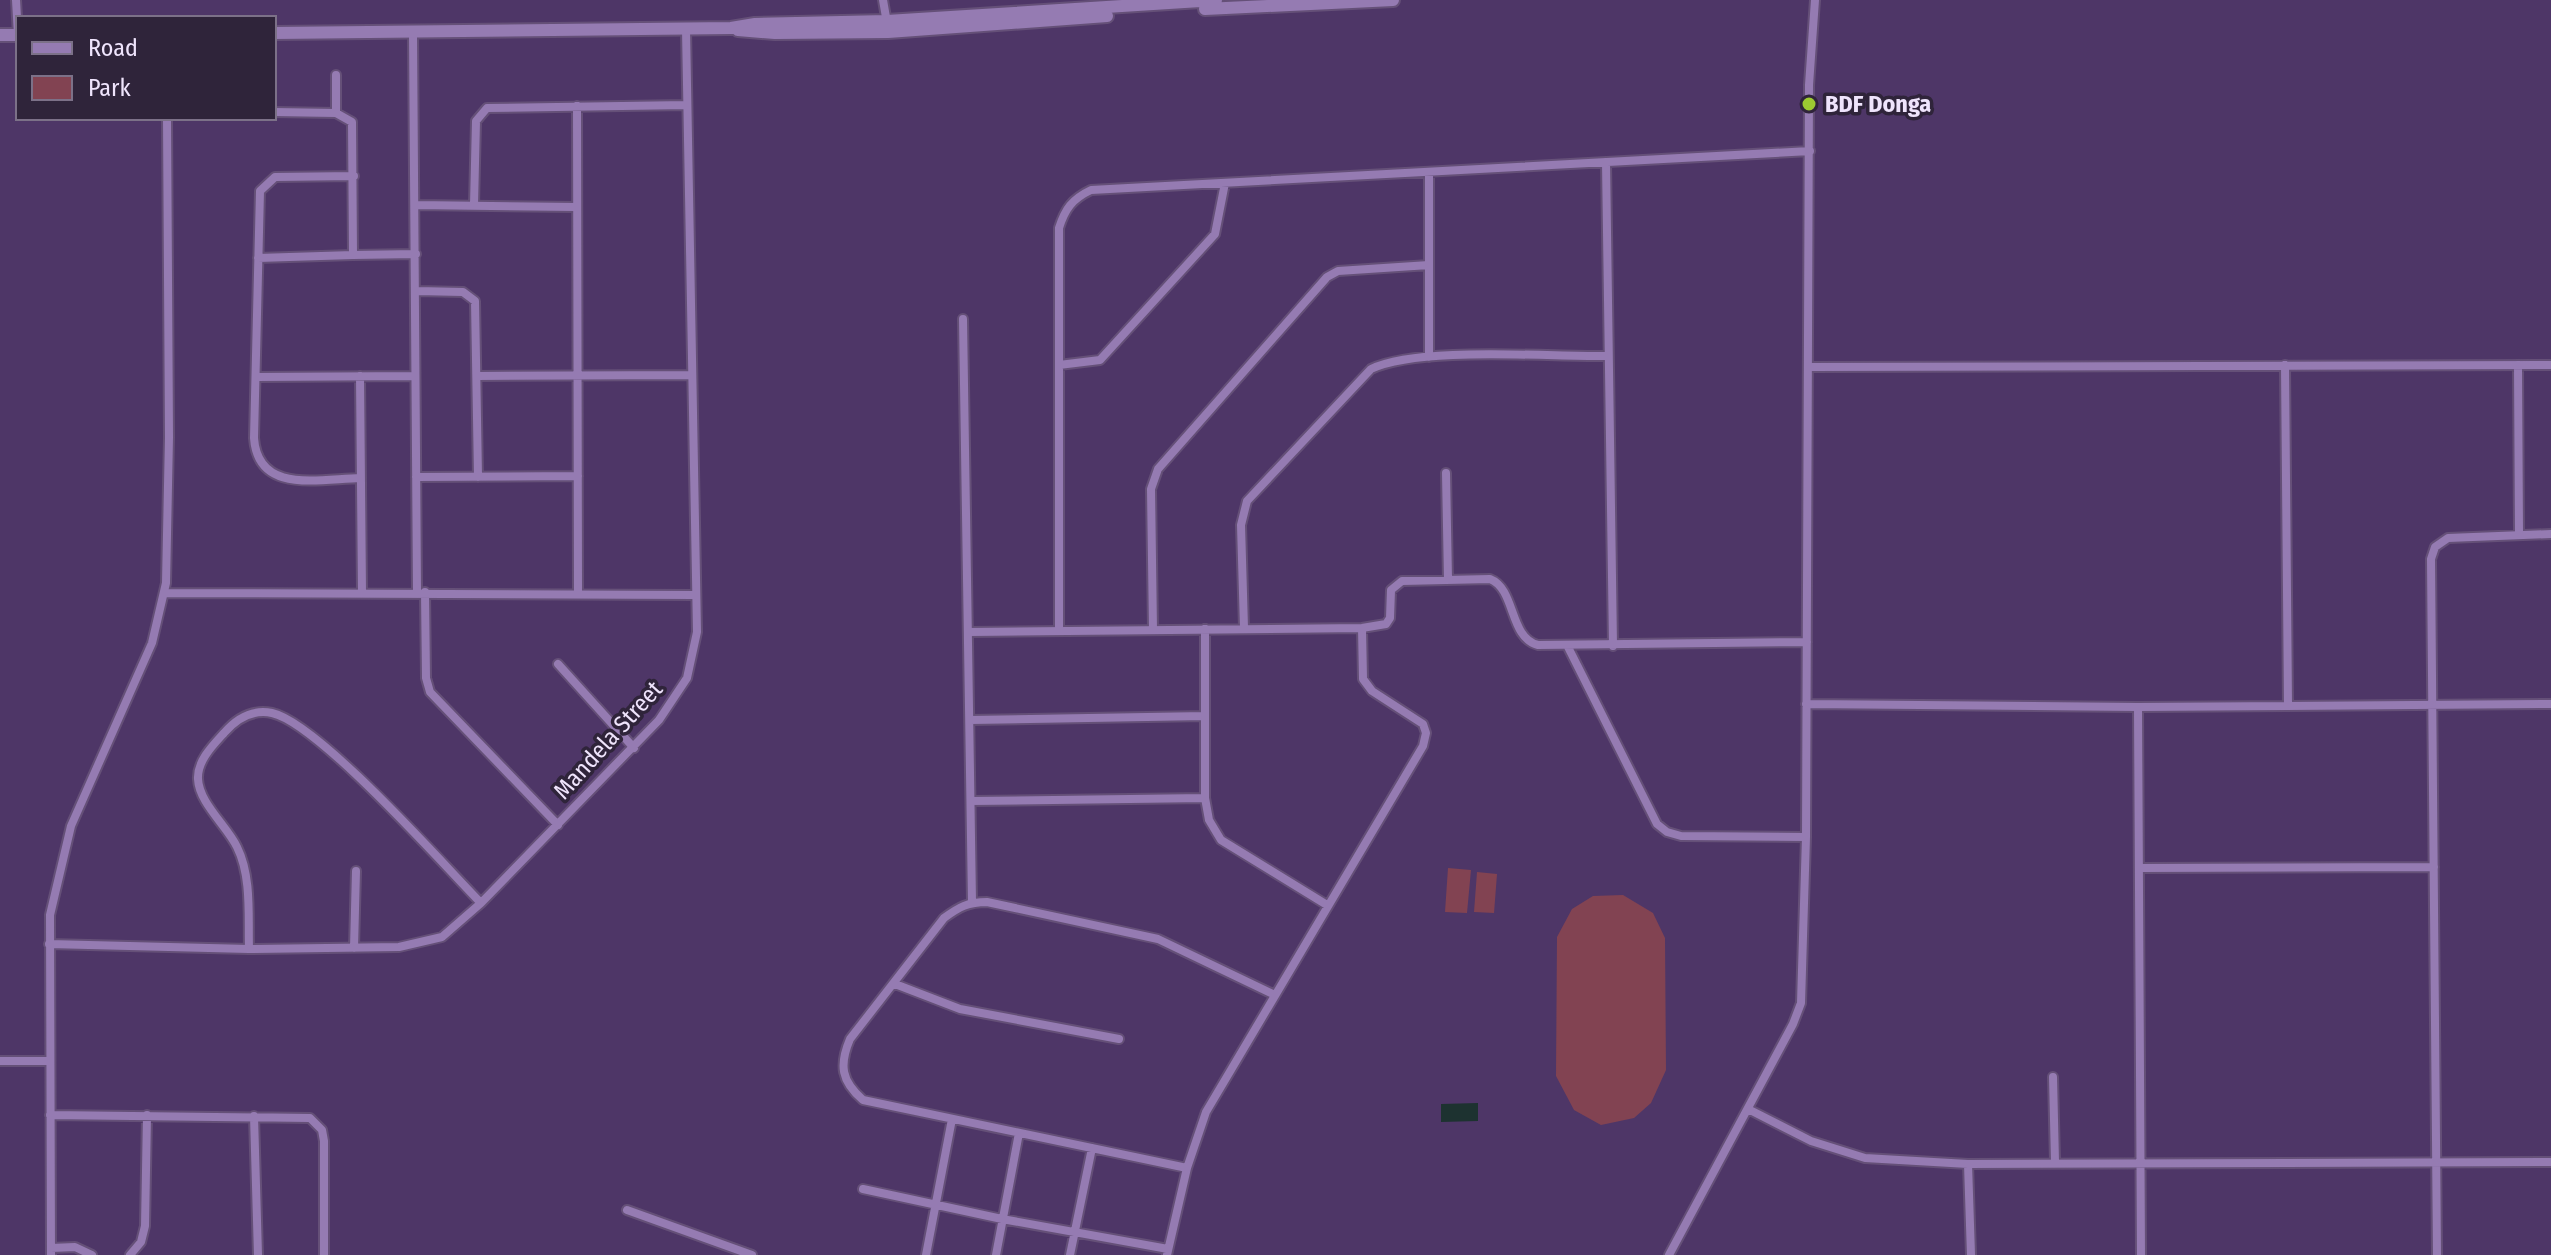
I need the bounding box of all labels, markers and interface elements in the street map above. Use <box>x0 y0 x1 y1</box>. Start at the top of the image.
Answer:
legend <box>16 16 276 120</box>
text: Road <box>88 34 138 62</box>
text: Park <box>88 74 131 102</box>
place label: BDF Donga <box>1825 90 1931 118</box>
marker: BDF Donga <box>1800 95 1818 113</box>
street label: Mandela Street <box>548 675 668 805</box>

